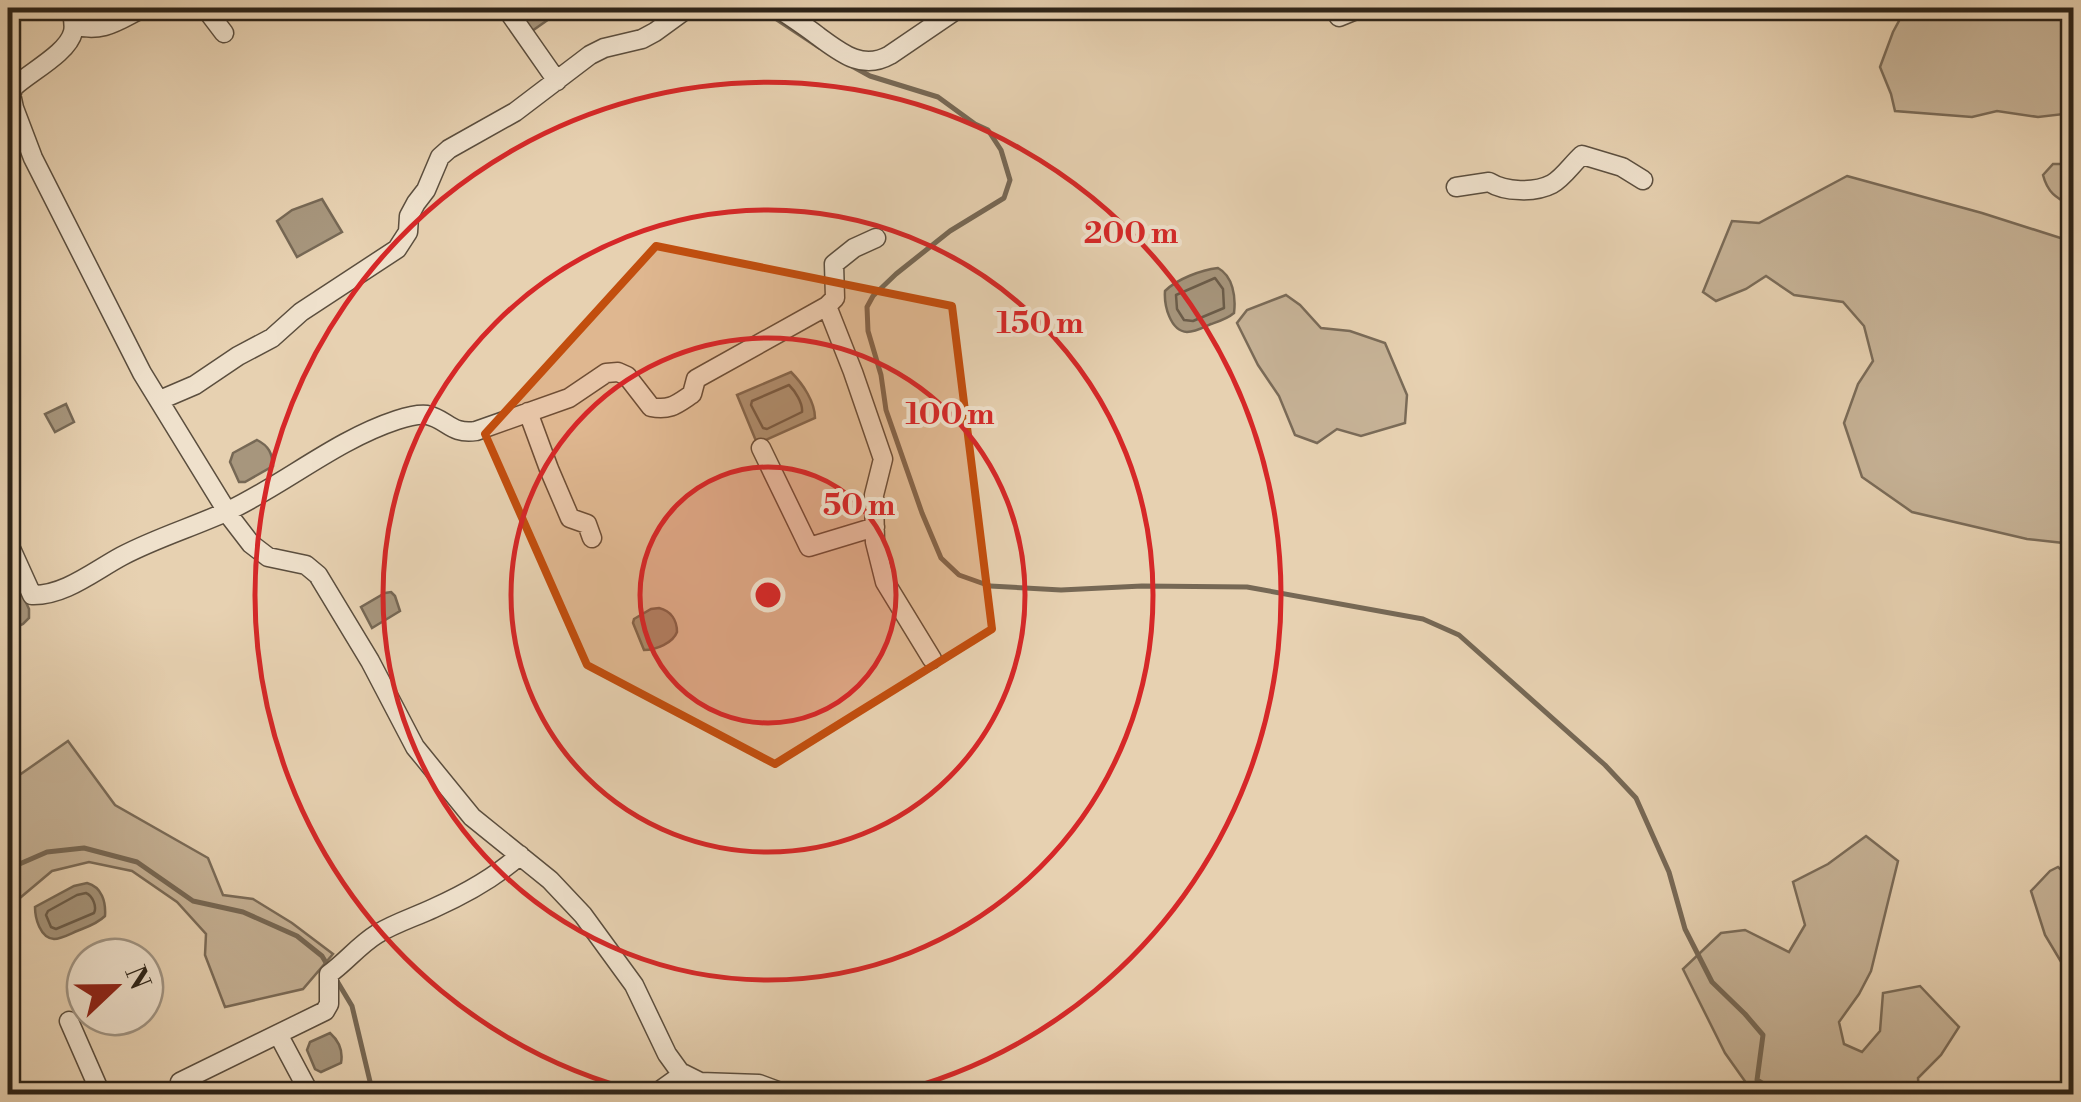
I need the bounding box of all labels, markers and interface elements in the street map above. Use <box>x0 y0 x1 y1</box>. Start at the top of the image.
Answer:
text: 200 m <box>1084 215 1178 253</box>
text: 150 m <box>997 305 1083 343</box>
text: 100 m <box>905 396 995 434</box>
text: 50 m <box>823 487 895 525</box>
centre of rings <box>750 577 786 613</box>
north arrow <box>65 937 165 1037</box>
text: N <box>116 961 157 995</box>

